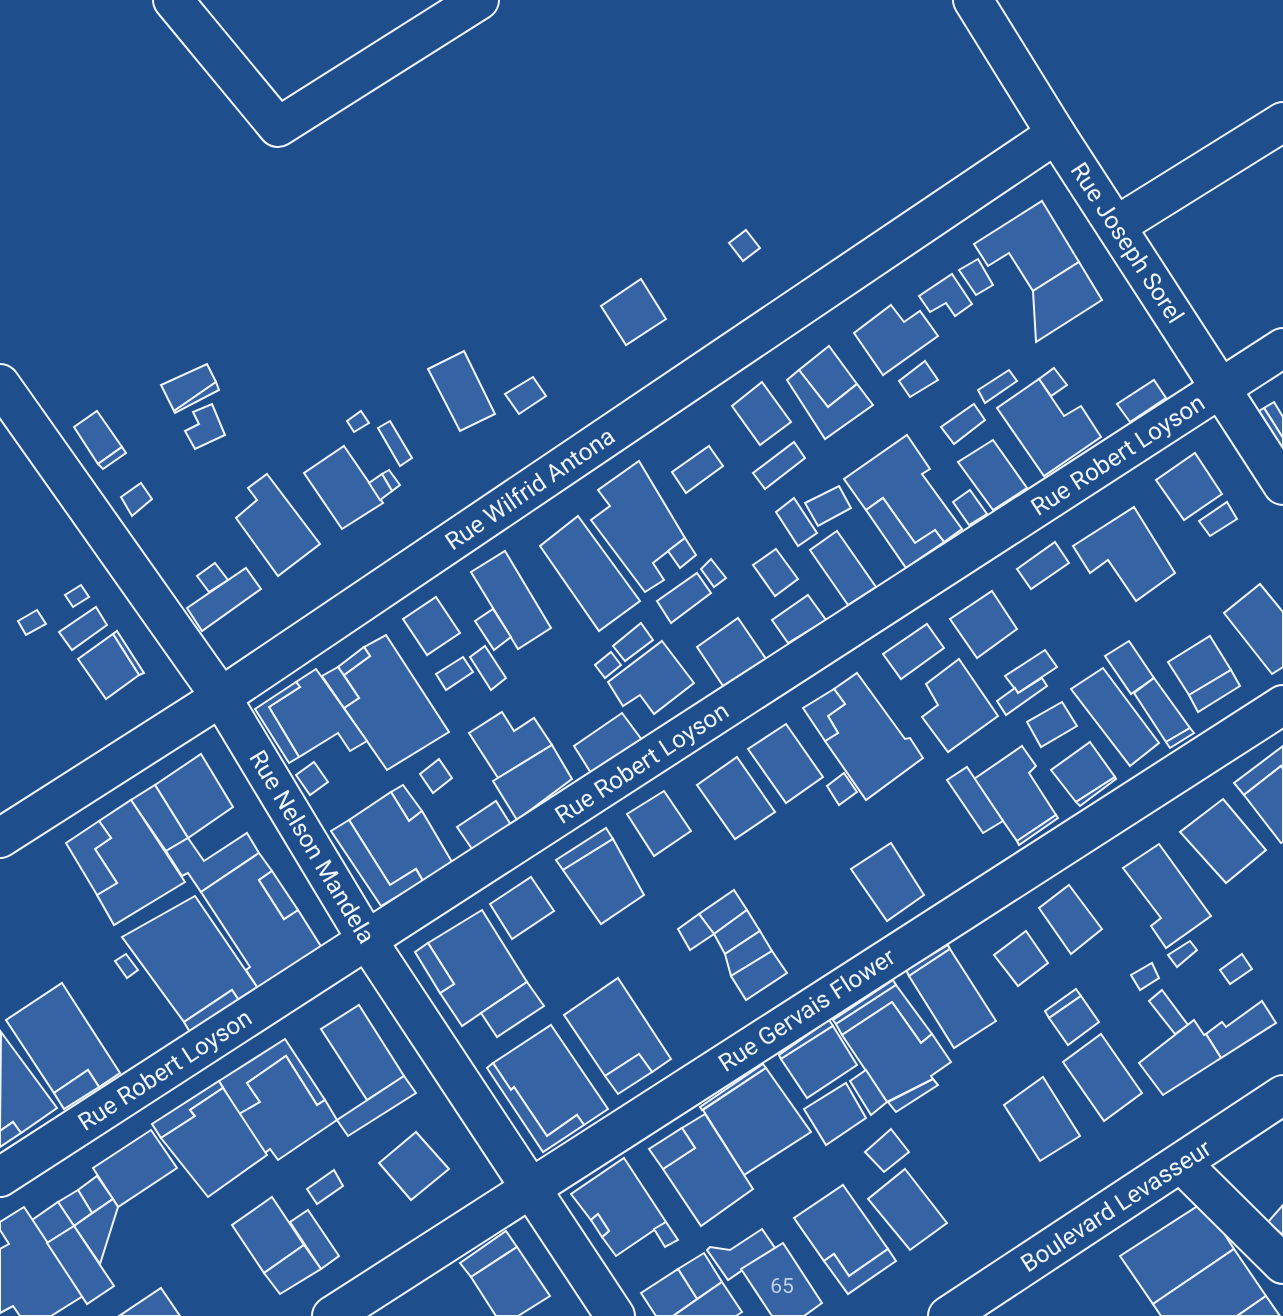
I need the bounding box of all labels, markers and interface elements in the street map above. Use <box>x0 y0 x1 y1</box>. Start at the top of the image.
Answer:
street label: Rue Joseph Sorel <box>1065 157 1189 329</box>
street label: Rue Robert Loyson <box>1026 389 1210 521</box>
street label: Rue Wilfrid Antona <box>440 422 620 556</box>
street label: Rue Robert Loyson <box>550 697 734 829</box>
street label: Rue Nelson Mandela <box>243 745 381 949</box>
street label: Rue Gervais Flower <box>714 943 900 1077</box>
street label: Rue Robert Loyson <box>73 1004 257 1136</box>
street label: Boulevard Levasseur <box>1016 1134 1216 1278</box>
house number: 65 <box>770 1274 794 1298</box>

